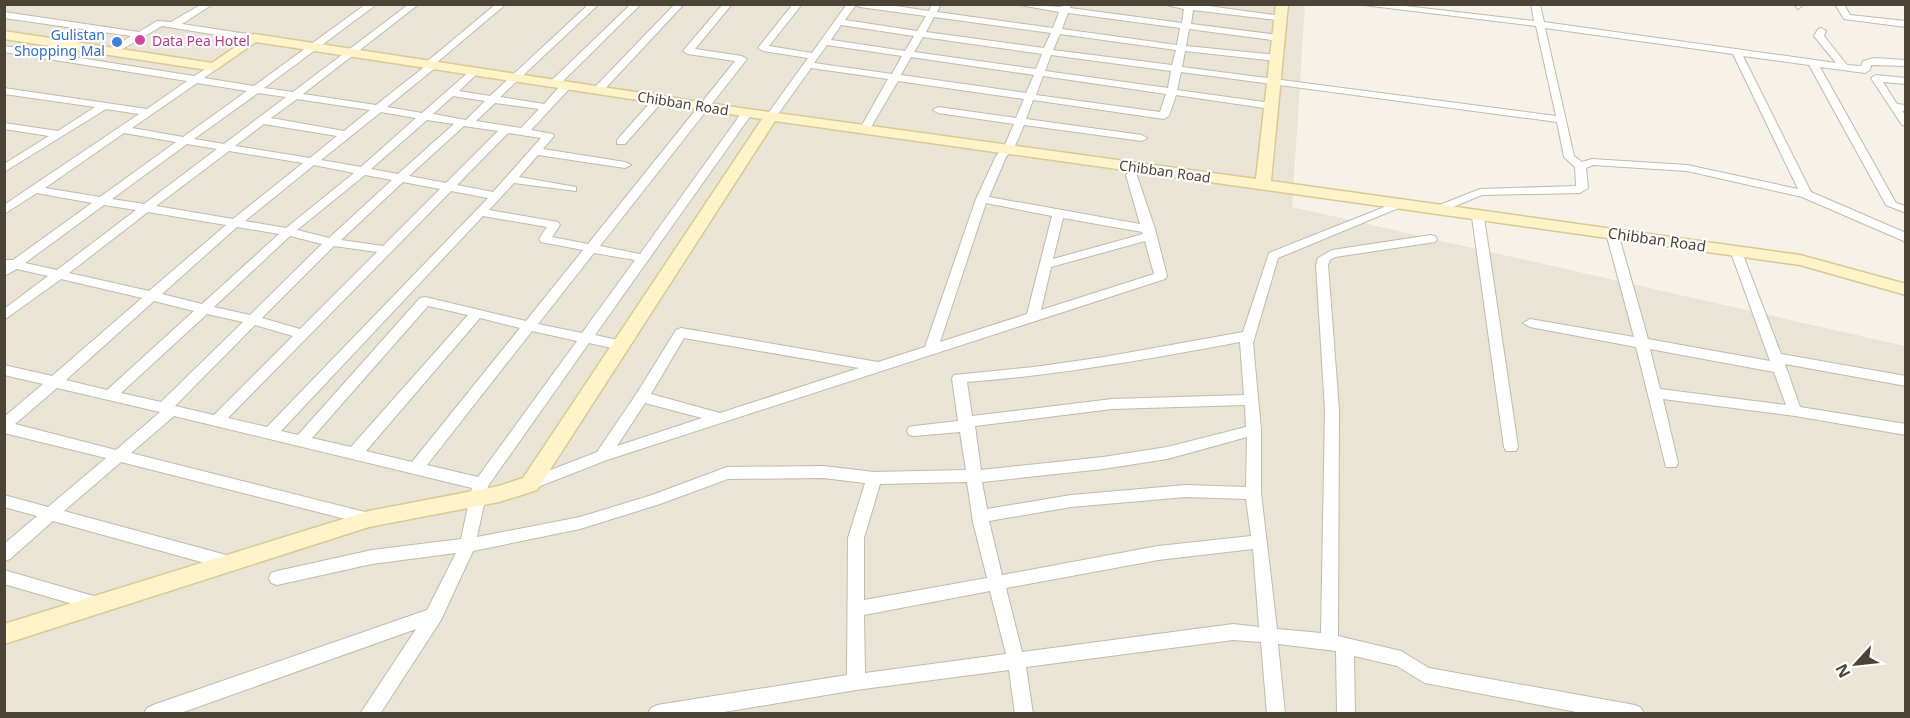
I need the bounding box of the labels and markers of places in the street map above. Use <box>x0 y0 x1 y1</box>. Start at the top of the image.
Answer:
place label: Gulistan Shopping Mal <box>14 25 105 60</box>
place label: Data Pea Hotel <box>152 31 250 50</box>
marker: Data Pea Hotel <box>133 33 147 47</box>
marker: Gulistan Shopping Mal <box>110 35 124 49</box>

